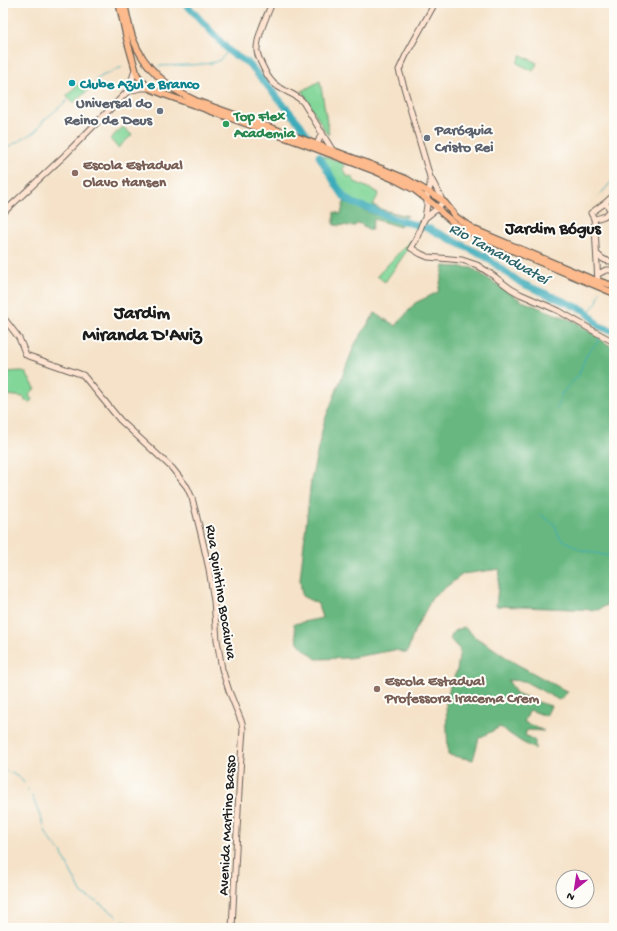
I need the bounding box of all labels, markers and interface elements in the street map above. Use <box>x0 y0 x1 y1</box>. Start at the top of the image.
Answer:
place label: Clube Azul e Branco <box>79 76 200 94</box>
marker: Clube Azul e Branco <box>67 78 77 88</box>
place label: Universal do Reino de Deus <box>64 95 153 130</box>
marker: Universal do Reino de Deus <box>155 106 165 116</box>
place label: Top Flex Academia <box>233 108 296 143</box>
marker: Top Flex Academia <box>221 119 231 129</box>
place label: Paróquia Cristo Rei <box>434 122 494 157</box>
marker: Paróquia Cristo Rei <box>422 133 432 143</box>
place label: Escola Estadual Olavo Hansen <box>83 157 183 192</box>
marker: Escola Estadual Olavo Hansen <box>70 168 80 178</box>
water label: Rio Tamanduateí <box>445 220 554 292</box>
district label: Jardim Bógus <box>504 220 602 240</box>
district label: Jardim Miranda D'Aviz <box>82 303 203 348</box>
street label: Rua Quintino Bocaiuva <box>200 524 240 662</box>
place label: Escola Estadual Professora Iracema Crem <box>384 673 540 708</box>
marker: Escola Estadual Professora Iracema Crem <box>372 684 382 694</box>
street label: Avenida Martino Basso <box>215 754 241 896</box>
north arrow <box>555 869 595 909</box>
text: N <box>565 889 577 903</box>

